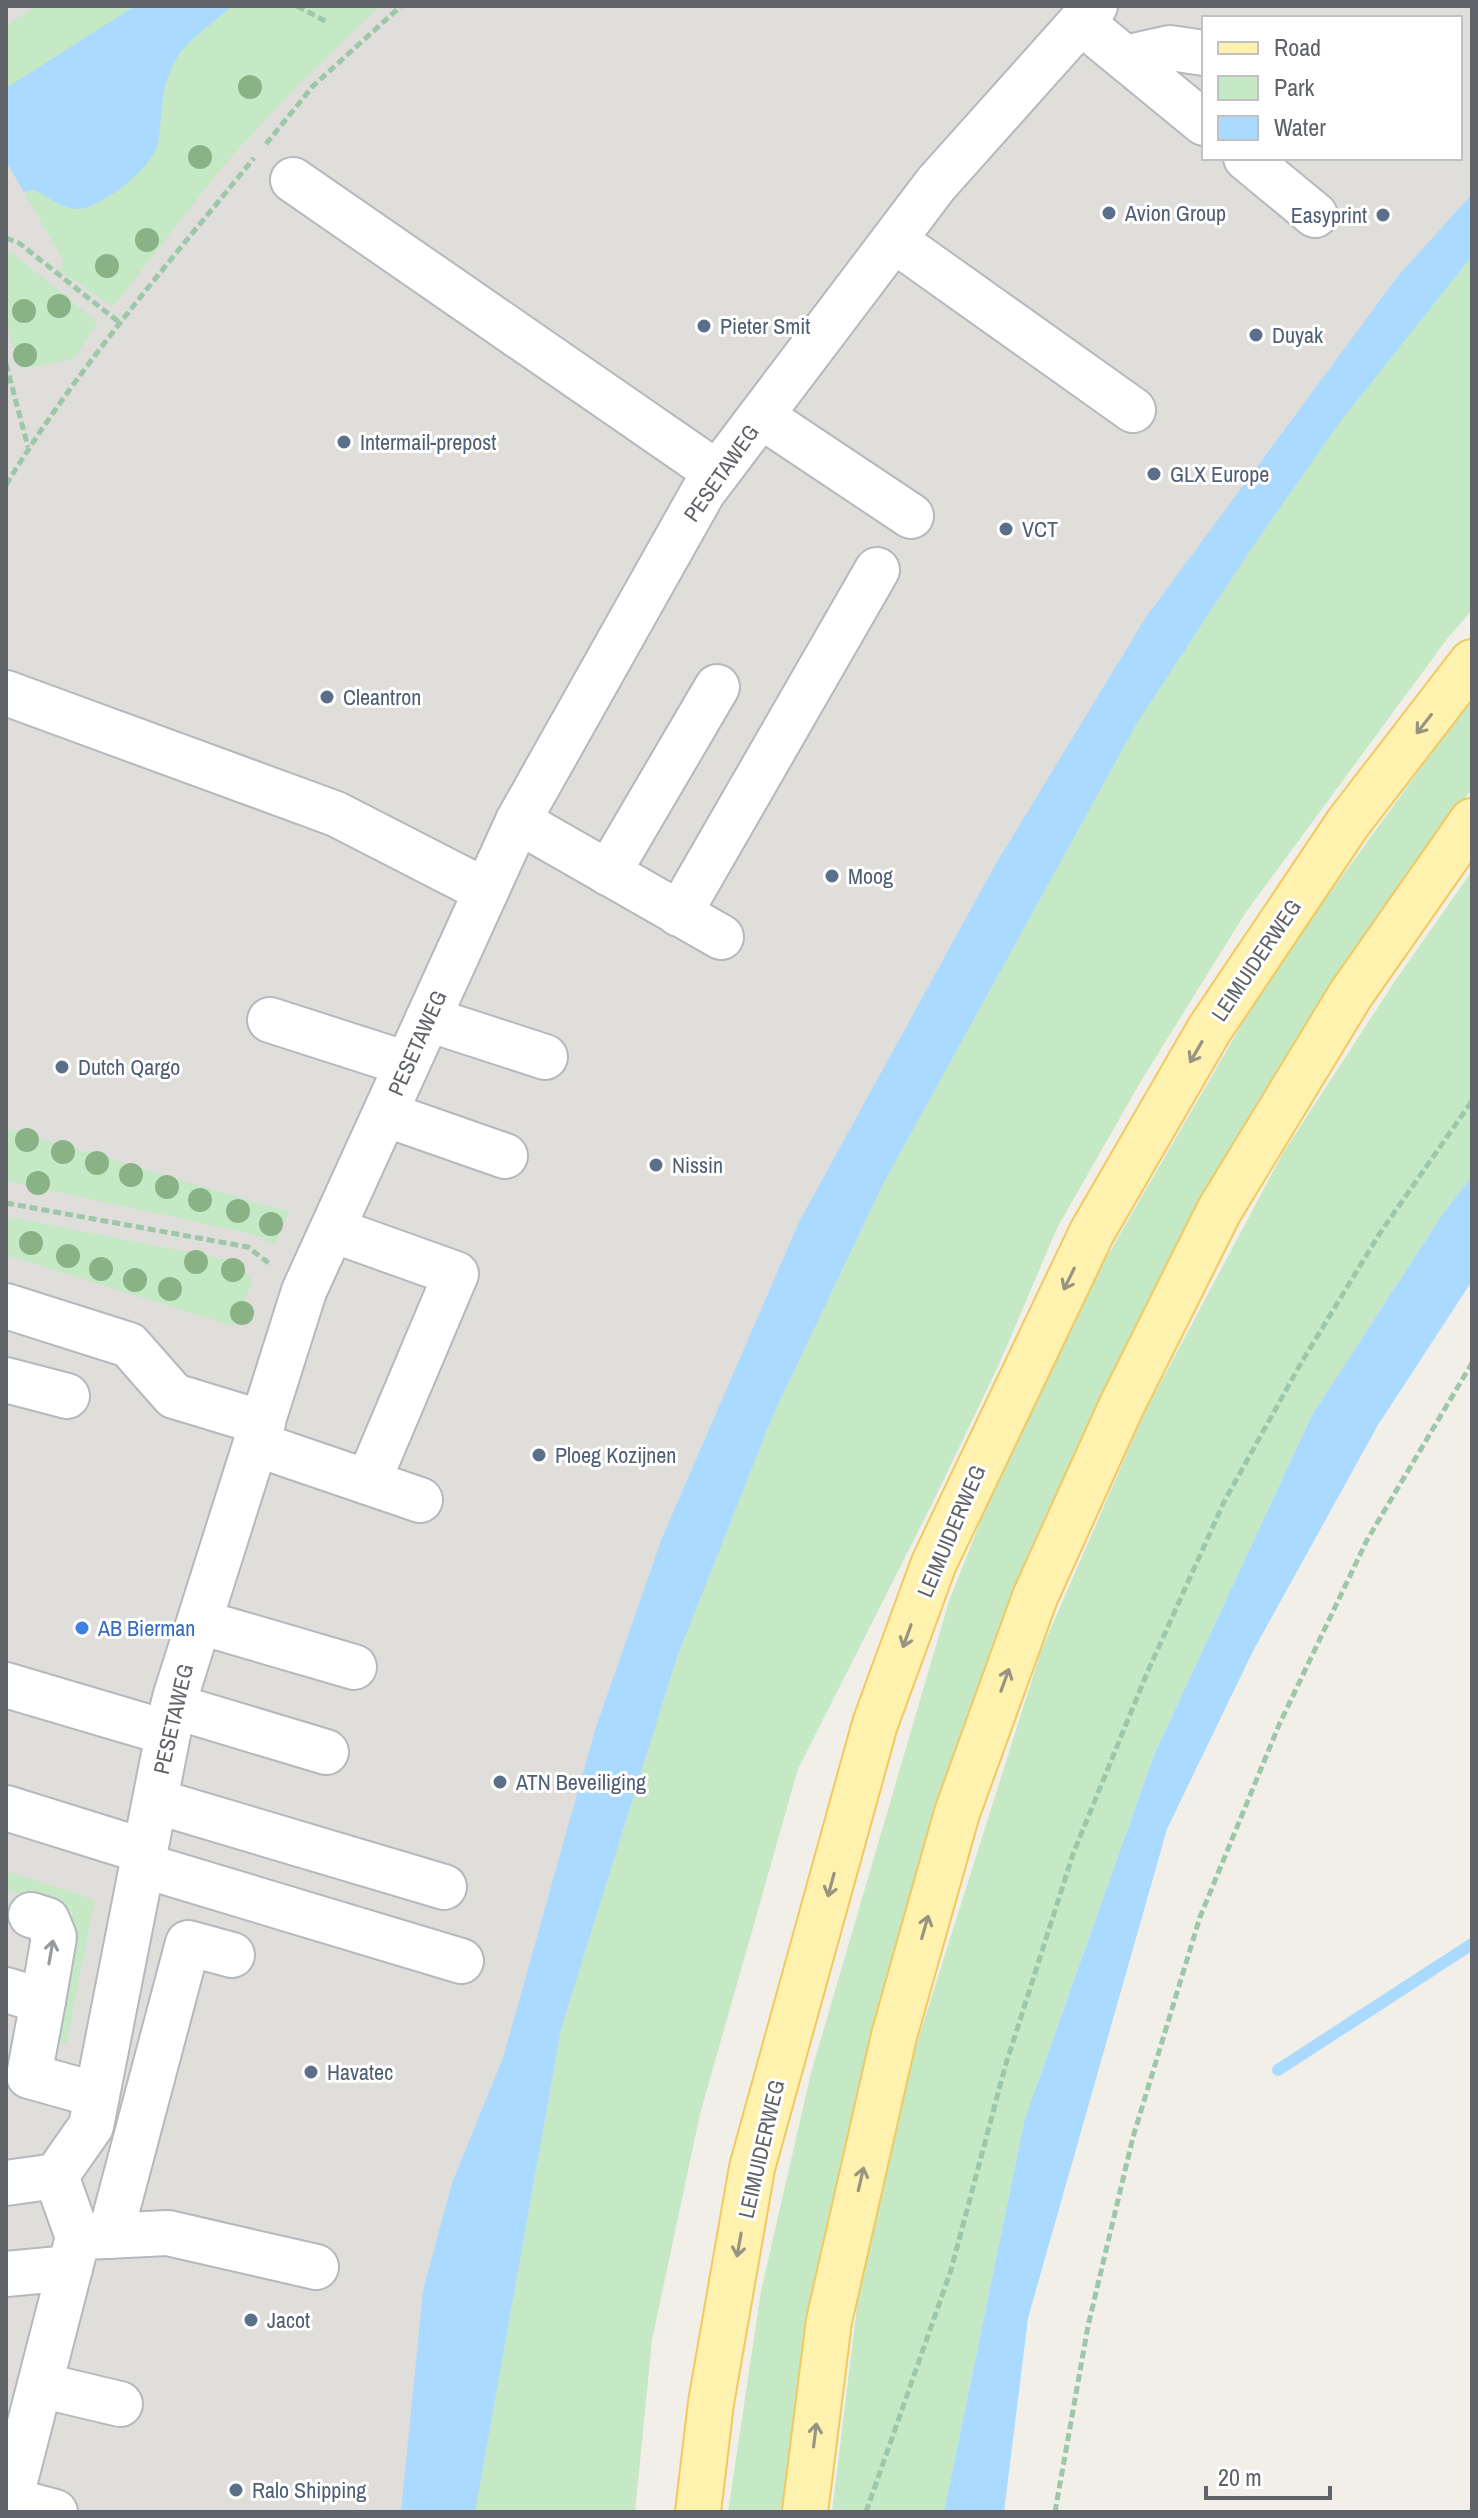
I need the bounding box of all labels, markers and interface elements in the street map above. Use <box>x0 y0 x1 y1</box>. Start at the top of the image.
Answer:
legend <box>1202 16 1462 160</box>
text: Road <box>1274 31 1321 63</box>
text: Park <box>1274 71 1315 103</box>
text: Water <box>1274 111 1326 143</box>
place label: Avion Group <box>1124 198 1226 228</box>
place label: Easyprint <box>1291 200 1367 230</box>
marker: Avion Group <box>1100 204 1118 222</box>
marker: Easyprint <box>1374 206 1392 224</box>
place label: Pieter Smit <box>720 311 810 341</box>
marker: Pieter Smit <box>695 317 713 335</box>
place label: Duyak <box>1272 320 1324 350</box>
marker: Duyak <box>1247 326 1265 344</box>
street label: PESETAWEG <box>677 418 765 528</box>
place label: Intermail-prepost <box>360 427 496 457</box>
marker: Intermail-prepost <box>335 433 353 451</box>
place label: GLX Europe <box>1170 459 1269 489</box>
marker: GLX Europe <box>1145 465 1163 483</box>
place label: VCT <box>1022 514 1058 544</box>
marker: VCT <box>997 520 1015 538</box>
place label: Cleantron <box>343 682 421 712</box>
marker: Cleantron <box>318 688 336 706</box>
one-way arrow <box>1416 713 1433 734</box>
place label: Moog <box>848 861 893 891</box>
marker: Moog <box>823 867 841 885</box>
street label: LEIMUIDERWEG <box>1204 893 1308 1027</box>
street label: PESETAWEG <box>380 986 454 1100</box>
one-way arrow <box>1188 1040 1204 1063</box>
place label: Dutch Qargo <box>78 1052 180 1082</box>
marker: Dutch Qargo <box>53 1058 71 1076</box>
place label: Nissin <box>672 1150 723 1180</box>
marker: Nissin <box>647 1156 665 1174</box>
one-way arrow <box>1061 1266 1076 1290</box>
place label: Ploeg Kozijnen <box>555 1440 676 1470</box>
marker: Ploeg Kozijnen <box>530 1446 548 1464</box>
street label: LEIMUIDERWEG <box>910 1460 992 1602</box>
place label: AB Bierman <box>97 1613 195 1643</box>
marker: AB Bierman <box>73 1619 91 1637</box>
one-way arrow <box>899 1624 913 1648</box>
street label: PESETAWEG <box>146 1661 200 1777</box>
one-way arrow <box>999 1668 1013 1693</box>
place label: ATN Beveiliging <box>515 1767 646 1797</box>
marker: ATN Beveiliging <box>491 1773 509 1791</box>
one-way arrow <box>822 1871 837 1897</box>
one-way arrow <box>918 1915 933 1940</box>
one-way arrow <box>45 1940 60 1965</box>
place label: Havatec <box>327 2057 393 2087</box>
marker: Havatec <box>302 2063 320 2081</box>
street label: LEIMUIDERWEG <box>731 2077 791 2221</box>
one-way arrow <box>854 2167 869 2192</box>
one-way arrow <box>731 2232 746 2257</box>
place label: Jacot <box>267 2305 310 2335</box>
marker: Jacot <box>242 2311 260 2329</box>
one-way arrow <box>808 2423 823 2448</box>
scale bar <box>1206 2450 1330 2500</box>
text: 20 m <box>1218 2461 1262 2493</box>
place label: Ralo Shipping <box>252 2475 366 2505</box>
marker: Ralo Shipping <box>227 2481 245 2499</box>

